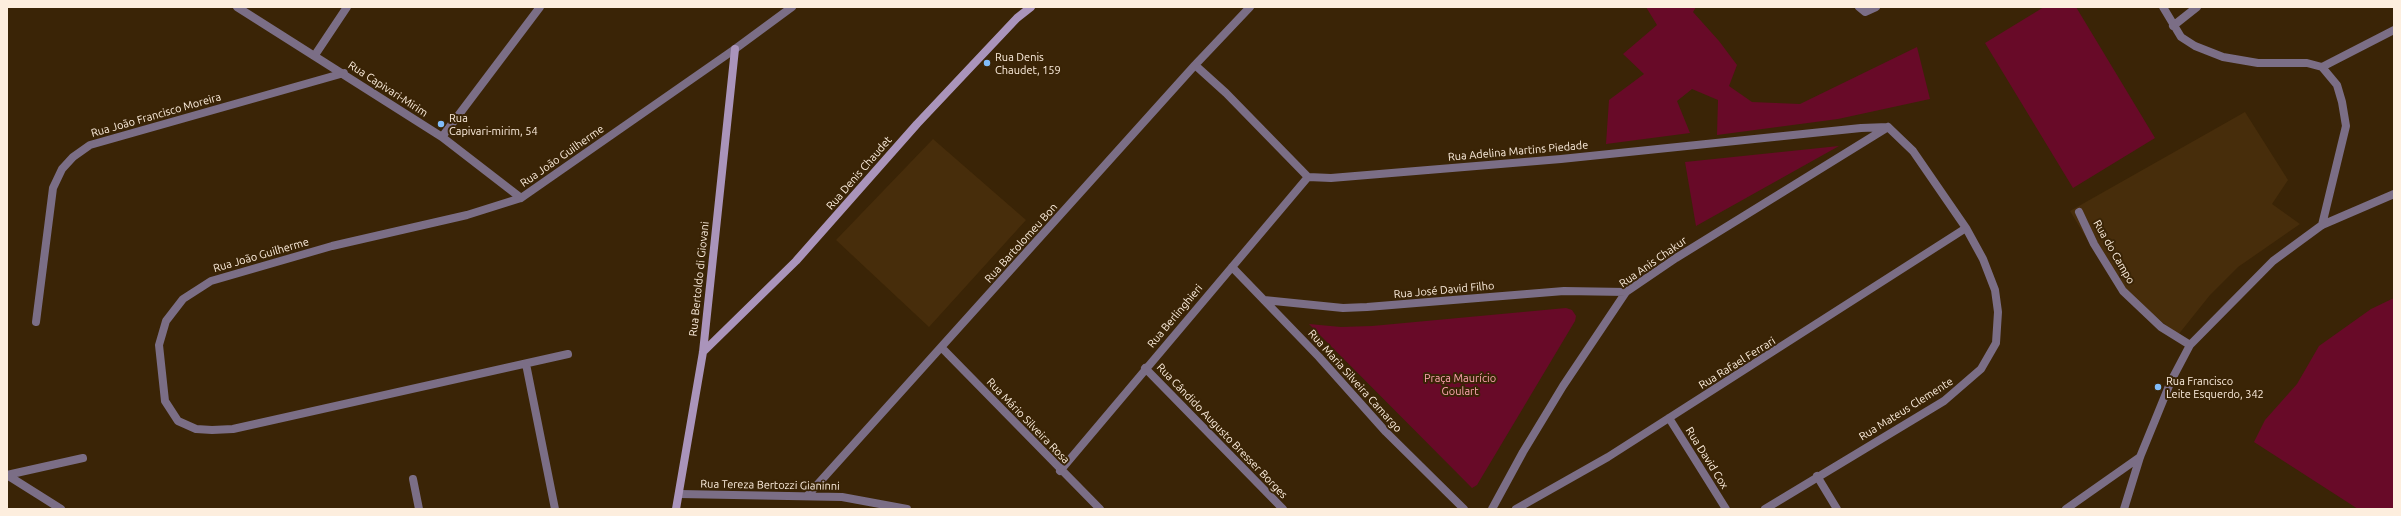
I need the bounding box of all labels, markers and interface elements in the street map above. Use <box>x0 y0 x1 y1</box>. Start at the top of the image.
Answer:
place label: Rua Denis Chaudet, 159 <box>995 50 1061 76</box>
street label: Rua Capivari-Mirim <box>346 58 430 120</box>
marker: Rua Denis Chaudet, 159 <box>982 58 992 68</box>
street label: Rua João Francisco Moreira <box>89 90 223 140</box>
place label: Rua Capivari-mirim, 54 <box>449 111 538 137</box>
marker: Rua Capivari-mirim, 54 <box>436 119 446 129</box>
street label: Rua João Guilherme <box>518 122 606 190</box>
street label: Rua Denis Chaudet <box>823 134 895 212</box>
street label: Rua Adelina Martins Piedade <box>1447 138 1589 164</box>
street label: Rua Bartolomeu Bon <box>982 201 1060 285</box>
street label: Rua do Campo <box>2090 218 2138 286</box>
street label: Rua Bertoldo di Giovani <box>686 221 712 337</box>
street label: Rua Anis Chakur <box>1617 234 1689 290</box>
street label: Rua João Guilherme <box>212 235 310 275</box>
street label: Rua José David Filho <box>1393 279 1495 301</box>
street label: Rua Berlinghieri <box>1145 282 1205 350</box>
street label: Rua Maria Silveira Camargo <box>1305 327 1405 435</box>
street label: Rua Rafael Ferrari <box>1696 334 1778 392</box>
street label: Rua Cândido Augusto Bresser Borges <box>1154 361 1290 501</box>
park label: Praça Maurício Goulart <box>1424 371 1496 397</box>
place label: Rua Francisco Leite Esquerdo, 342 <box>2166 374 2264 400</box>
street label: Rua Mateus Clemente <box>1857 375 1955 443</box>
street label: Rua Mário Silveira Rosa <box>984 376 1072 466</box>
marker: Rua Francisco Leite Esquerdo, 342 <box>2153 382 2163 392</box>
street label: Rua David Cox <box>1683 425 1731 491</box>
street label: Rua Tereza Bertozzi Gianinni <box>700 477 840 493</box>

